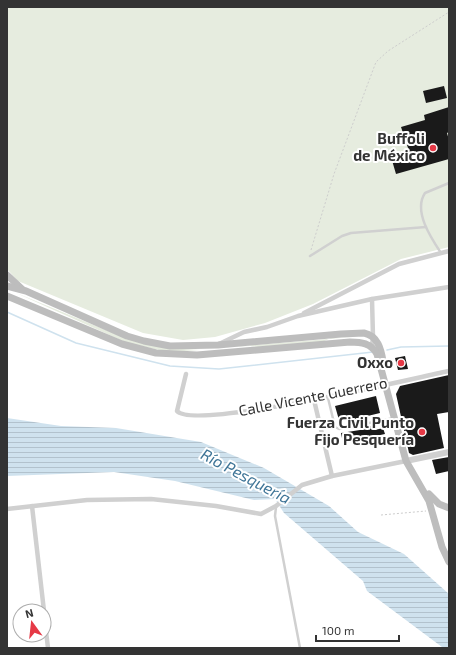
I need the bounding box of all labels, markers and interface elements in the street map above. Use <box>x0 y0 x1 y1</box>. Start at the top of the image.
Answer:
place label: Buffoli de México <box>353 129 425 164</box>
marker: Buffoli de México <box>428 143 438 153</box>
place label: Oxxo <box>357 353 393 371</box>
marker: Oxxo <box>396 358 406 368</box>
street label: Calle Vicente Guerrero <box>237 373 389 419</box>
place label: Fuerza Civil Punto Fijo Pesquería <box>287 413 414 448</box>
marker: Fuerza Civil Punto Fijo Pesquería <box>417 427 427 437</box>
water label: Río Pesquería <box>198 444 294 507</box>
north arrow <box>12 603 52 643</box>
text: N <box>24 606 35 620</box>
scale bar <box>316 617 399 643</box>
text: 100 m <box>322 623 354 637</box>

